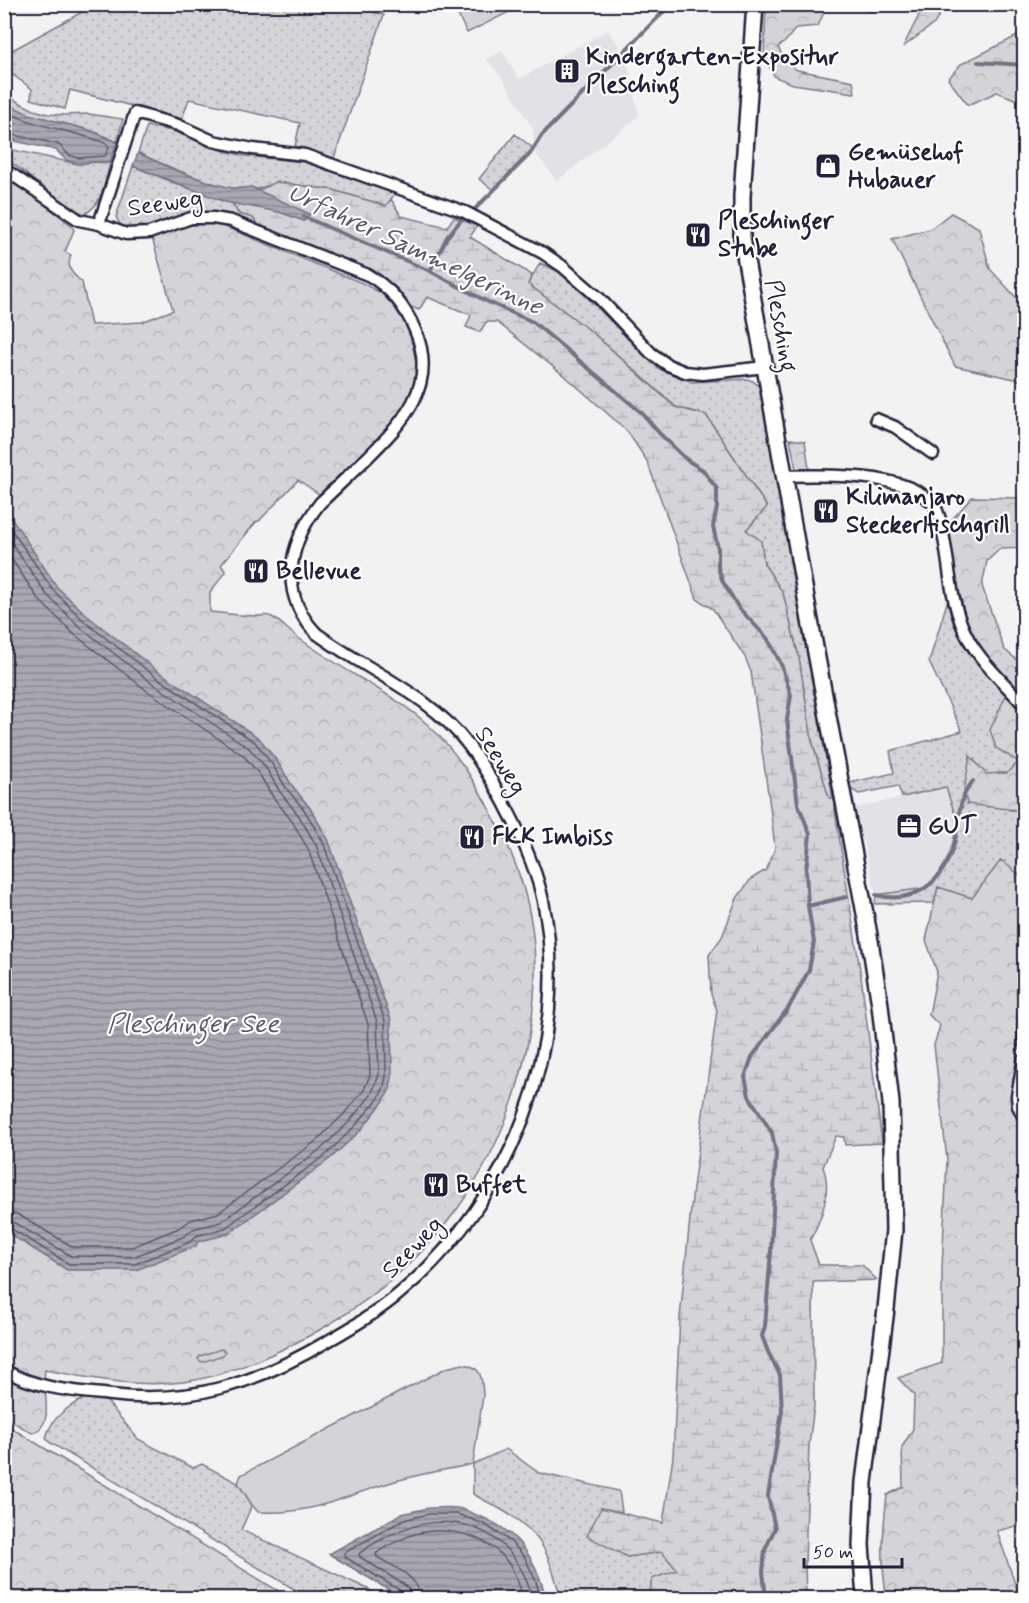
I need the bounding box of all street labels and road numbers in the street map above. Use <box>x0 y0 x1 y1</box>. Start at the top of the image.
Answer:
street label: Seeweg <box>126 183 205 227</box>
street label: Plesching <box>754 277 803 375</box>
street label: Seeweg <box>465 721 533 802</box>
street label: Seeweg <box>376 1210 452 1287</box>

